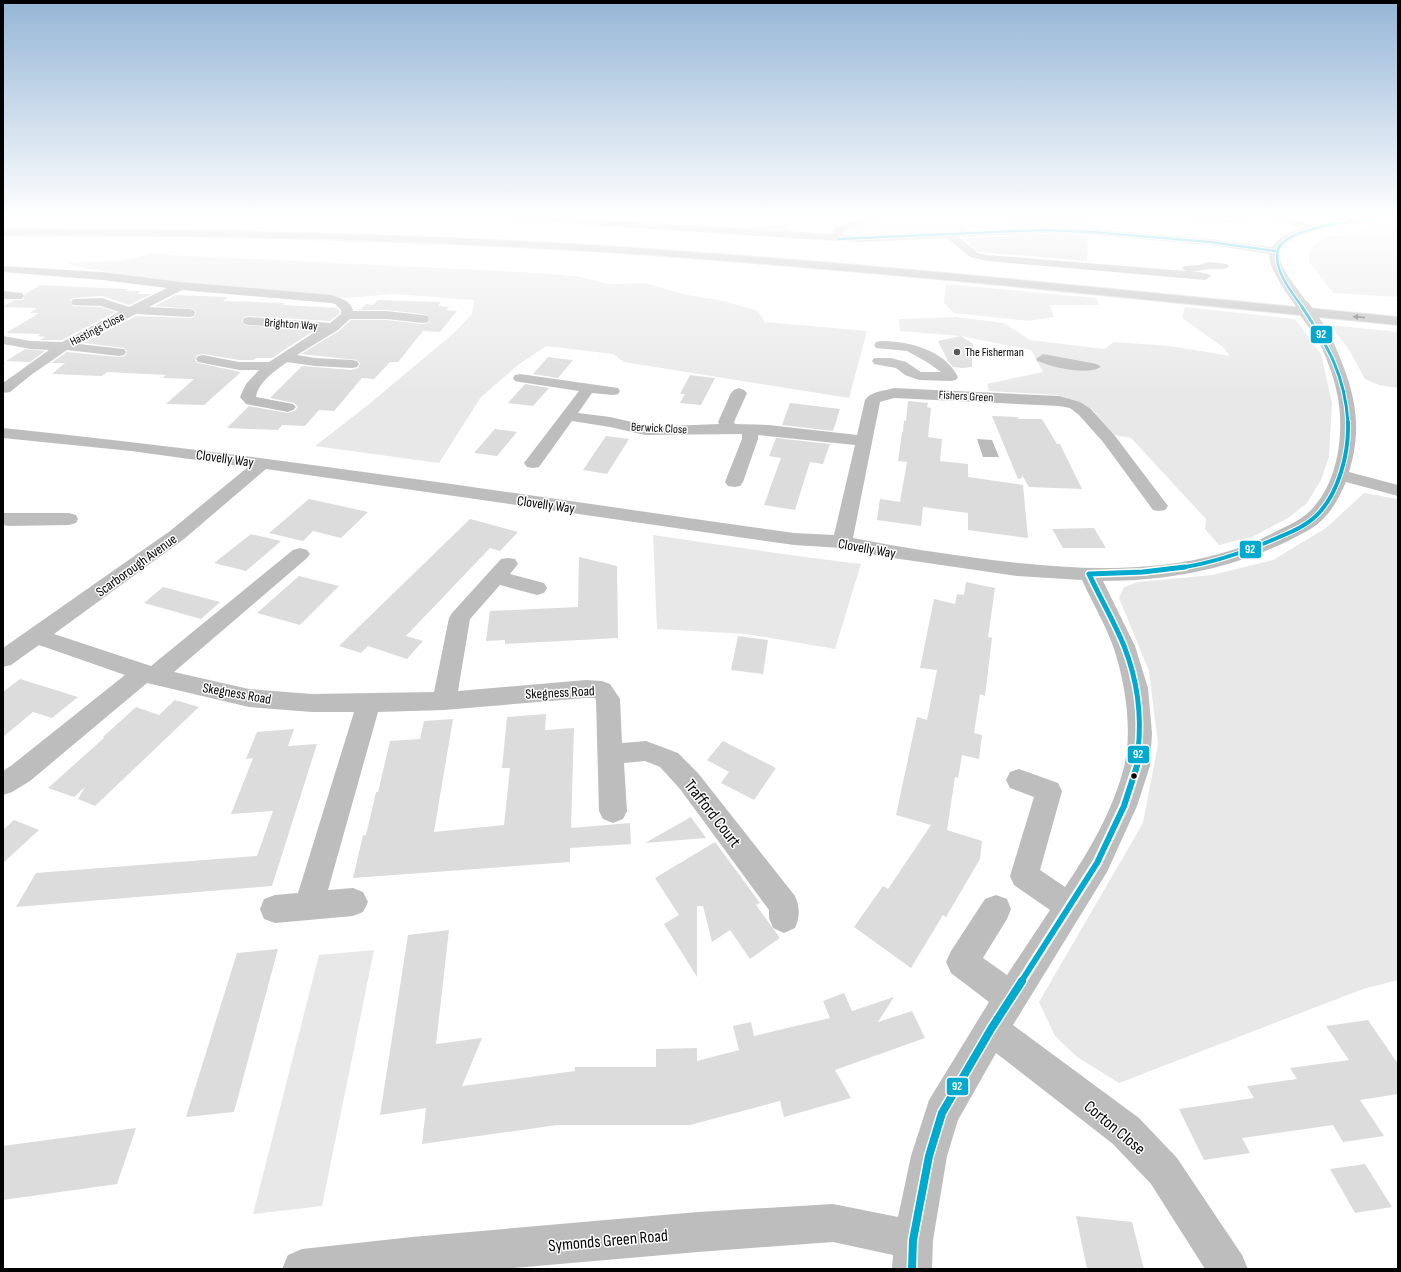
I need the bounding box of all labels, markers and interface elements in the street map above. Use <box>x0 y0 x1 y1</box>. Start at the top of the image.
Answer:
street label: Hastings Close <box>67 309 127 350</box>
one-way arrow <box>1353 314 1365 320</box>
street label: Brighton Way <box>264 315 318 334</box>
line badge: 92 <box>1310 325 1333 344</box>
text: 92 <box>1316 328 1326 341</box>
place label: The Fisherman <box>965 345 1024 360</box>
marker: The Fisherman <box>952 347 962 357</box>
street label: Fishers Green <box>938 388 994 405</box>
street label: Berwick Close <box>631 420 688 437</box>
street label: Clovelly Way <box>195 446 256 471</box>
street label: Clovelly Way <box>516 492 577 517</box>
street label: Scarborough Avenue <box>92 530 180 600</box>
street label: Clovelly Way <box>837 535 898 562</box>
line badge: 92 <box>1239 540 1262 559</box>
text: 92 <box>1245 543 1255 556</box>
street label: Skegness Road <box>201 679 273 708</box>
street label: Skegness Road <box>525 682 595 703</box>
line badge: 92 <box>1127 745 1150 764</box>
text: 92 <box>1133 748 1143 761</box>
unlabelled marker <box>1129 771 1139 781</box>
street label: Trafford Court <box>680 776 745 851</box>
line badge: 92 <box>946 1077 969 1096</box>
text: 92 <box>952 1080 962 1093</box>
street label: Corton Close <box>1080 1096 1149 1159</box>
street label: Symonds Green Road <box>547 1226 669 1256</box>

